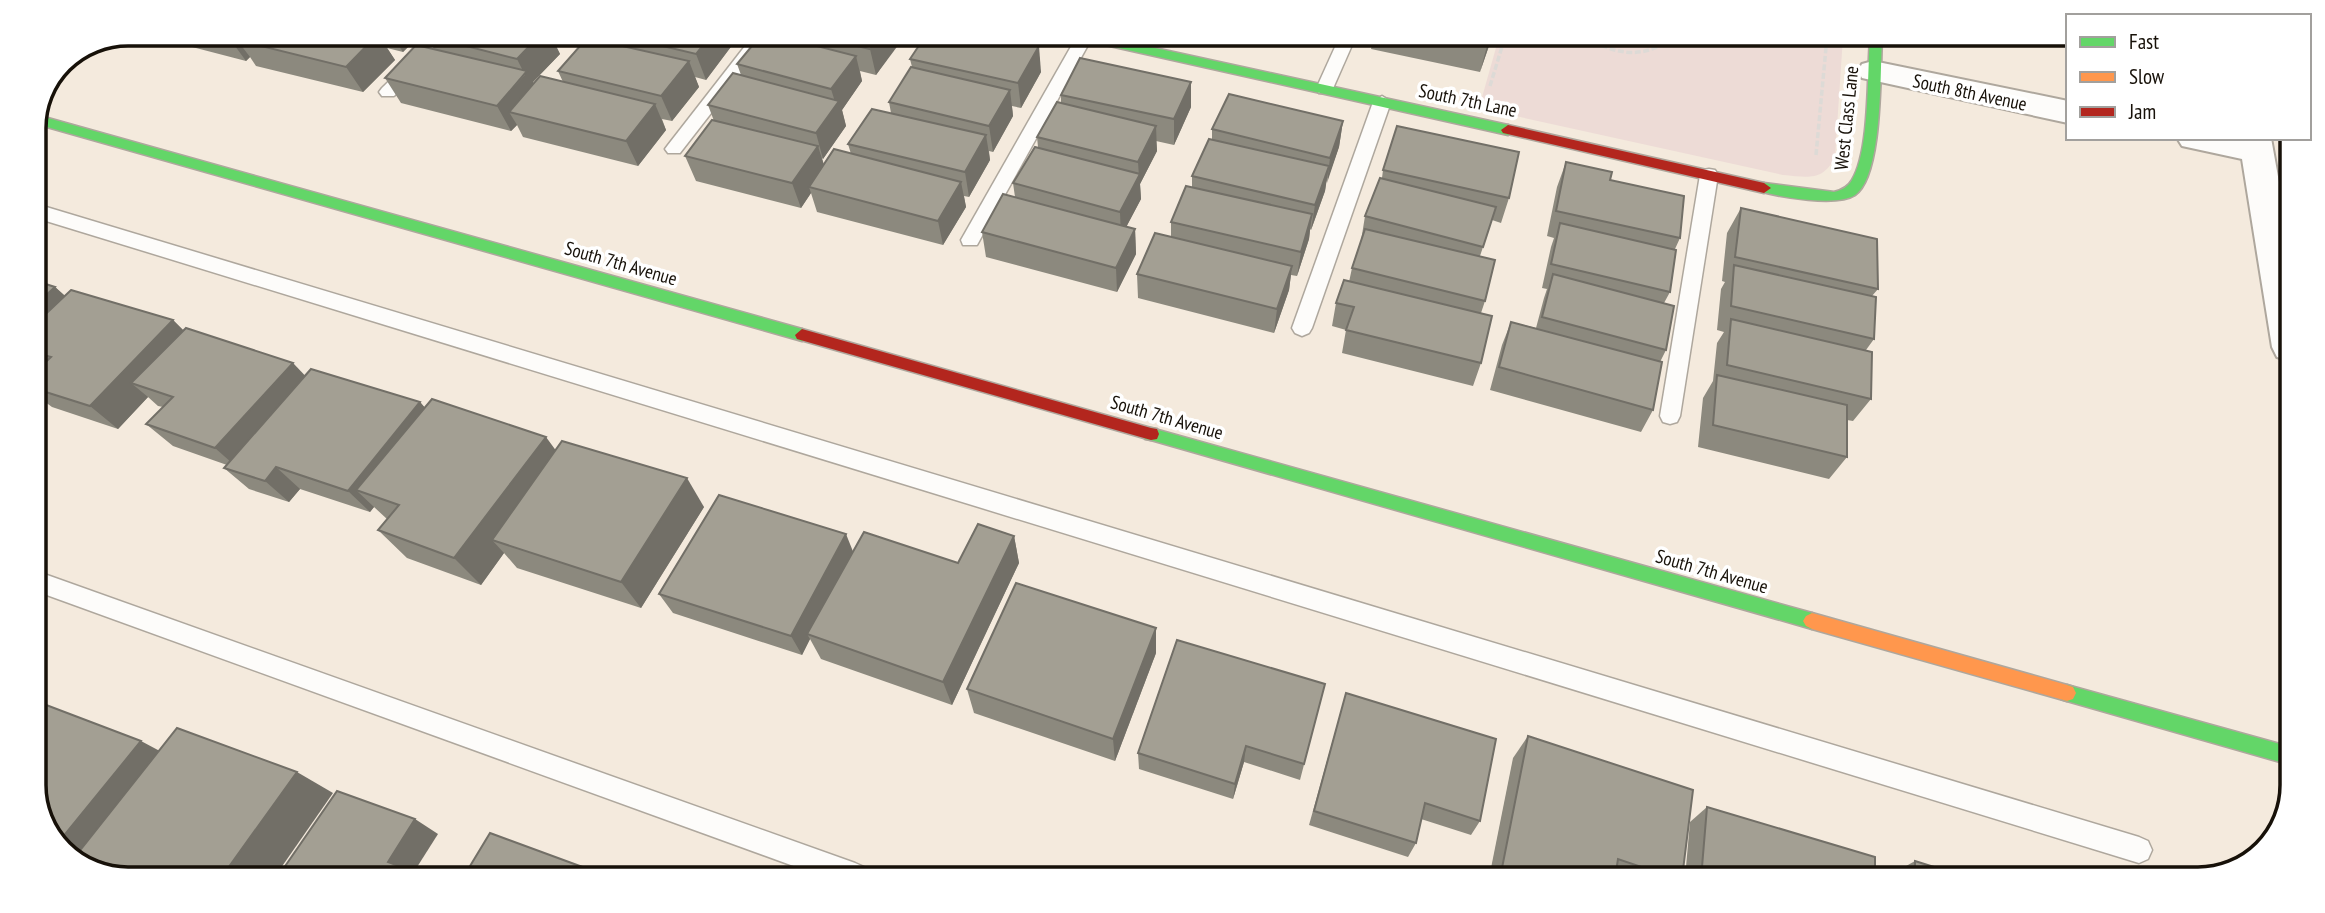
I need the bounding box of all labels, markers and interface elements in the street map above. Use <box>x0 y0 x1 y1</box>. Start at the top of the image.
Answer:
legend <box>2066 14 2311 140</box>
text: Fast <box>2129 28 2159 55</box>
text: Slow <box>2129 63 2165 90</box>
street label: West Class Lane <box>1829 65 1863 171</box>
street label: South 8th Avenue <box>1911 68 2029 116</box>
street label: South 7th Lane <box>1417 78 1519 122</box>
text: Jam <box>2128 98 2156 125</box>
street label: South 7th Avenue <box>562 236 680 291</box>
street label: South 7th Avenue <box>1108 390 1226 445</box>
street label: South 7th Avenue <box>1653 544 1771 599</box>

